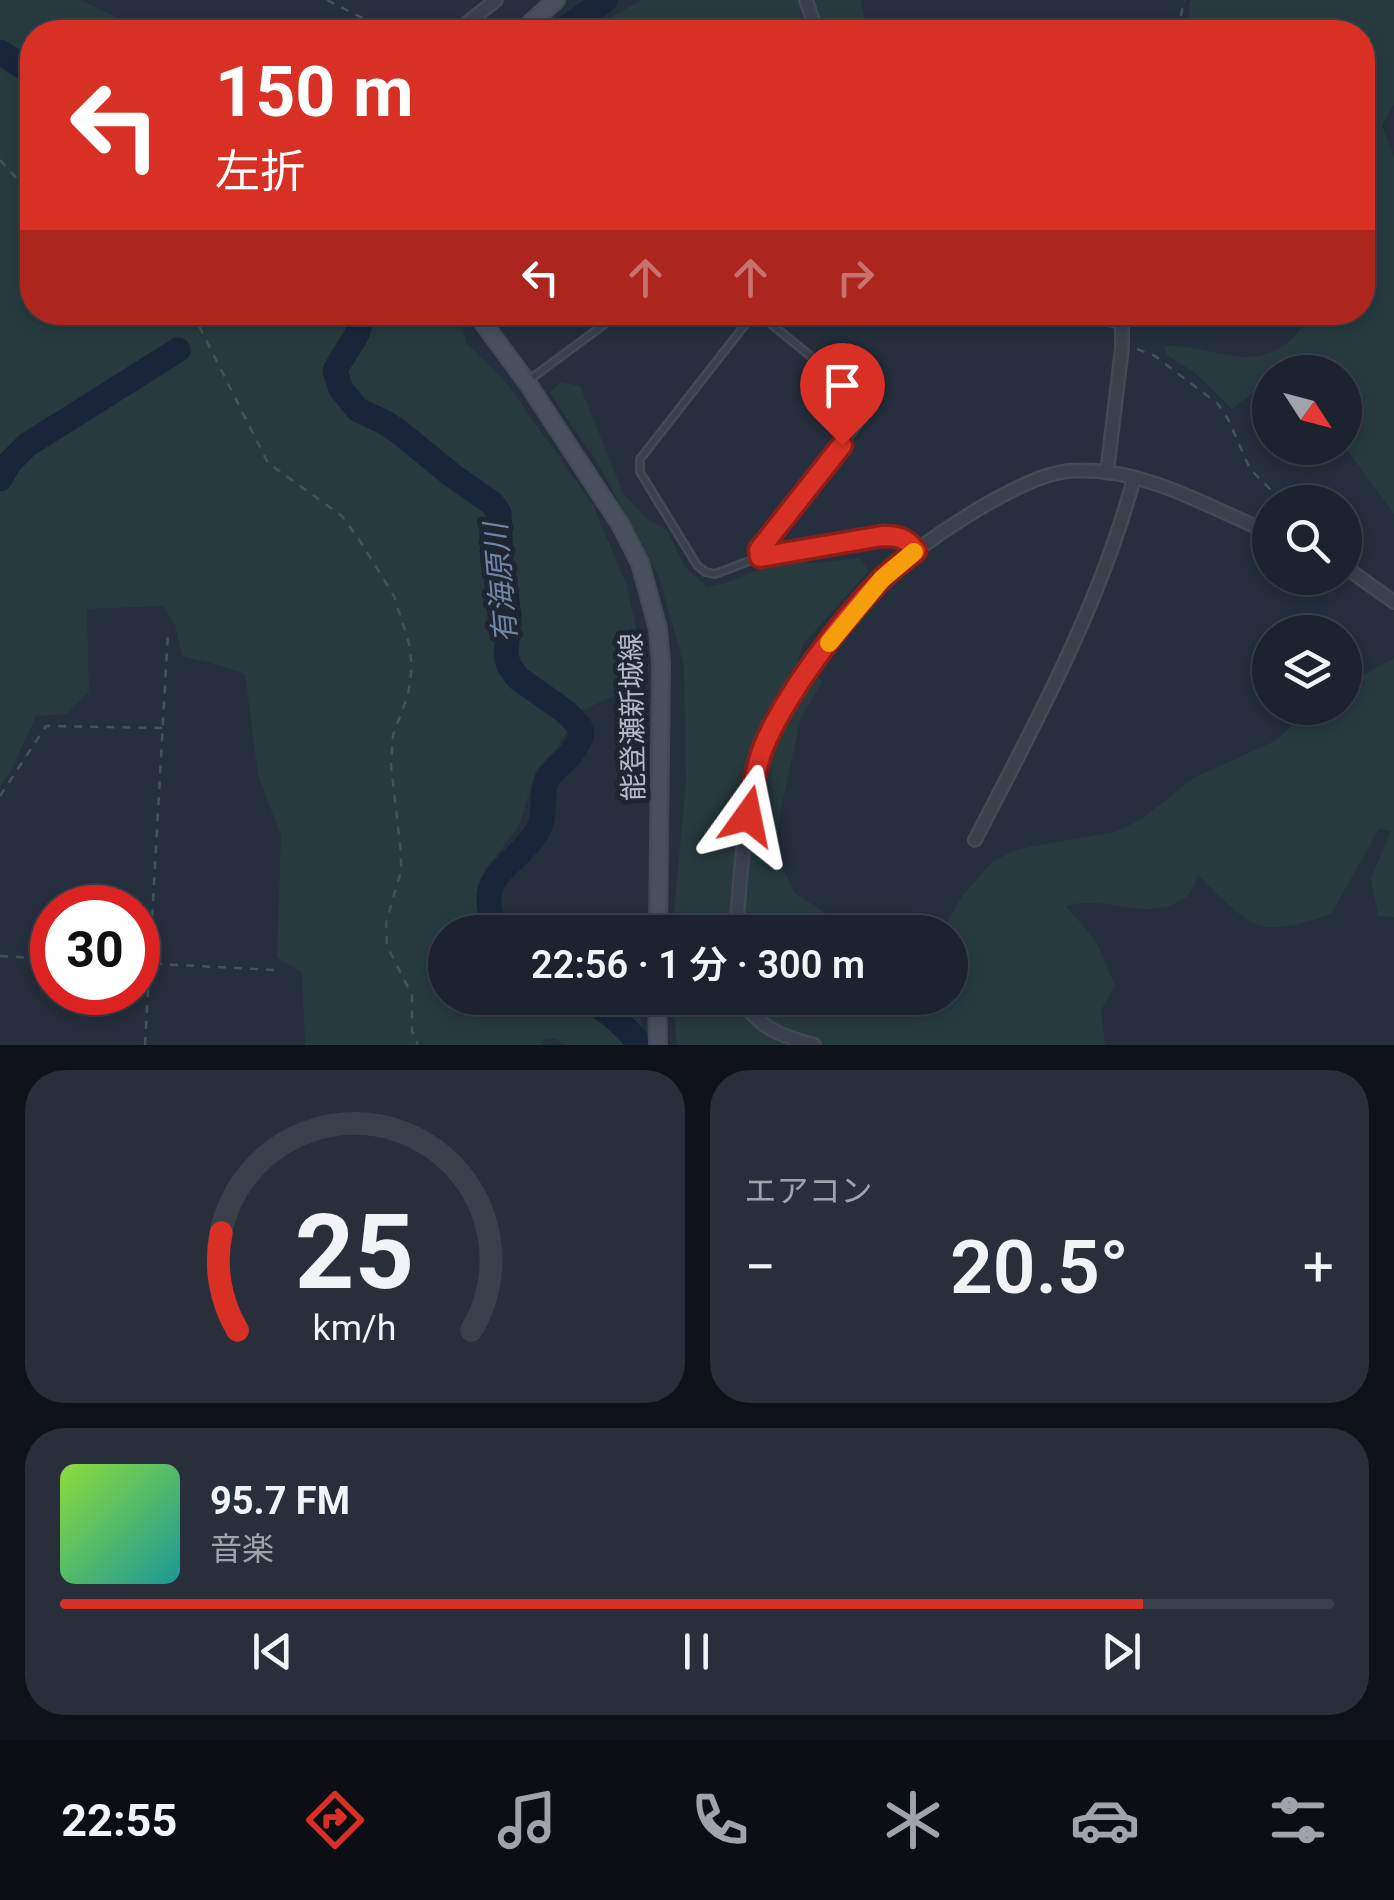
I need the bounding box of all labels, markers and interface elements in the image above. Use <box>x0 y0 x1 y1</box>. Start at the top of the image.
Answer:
text: 150 m <box>215 51 414 133</box>
icon: left <box>50 60 180 190</box>
text: 左折 <box>215 145 305 198</box>
icon: left <box>513 250 568 305</box>
icon: ahead <box>618 250 673 305</box>
icon: ahead <box>723 250 778 305</box>
icon: right <box>828 250 883 305</box>
pin <box>800 343 885 446</box>
north arrow <box>1252 355 1362 465</box>
map controls <box>1252 355 1362 725</box>
icon: arrive <box>815 358 870 413</box>
button: search <box>1252 485 1362 595</box>
water label: 有海原川 <box>478 519 523 644</box>
button: layers <box>1252 615 1362 725</box>
street label: 能登瀬新城線 <box>615 633 650 801</box>
position arrow <box>696 764 800 868</box>
speed limit sign: 30 <box>30 885 160 1015</box>
text: 22:56 · 1 分 · 300 m <box>531 943 865 987</box>
text: エアコン <box>745 1172 873 1210</box>
text: 25 <box>295 1192 414 1313</box>
text: 20.5° <box>950 1223 1129 1311</box>
text: − <box>745 1235 776 1299</box>
text: + <box>1303 1235 1334 1299</box>
text: km/h <box>313 1307 397 1349</box>
text: 95.7 FM <box>210 1479 350 1523</box>
text: 音楽 <box>210 1530 274 1568</box>
icon: previous <box>245 1624 300 1679</box>
icon: pause <box>669 1624 724 1679</box>
icon: next <box>1094 1624 1149 1679</box>
icon: directions <box>300 1785 370 1855</box>
icon: music <box>492 1785 562 1855</box>
icon: phone <box>685 1785 755 1855</box>
icon: climate <box>878 1785 948 1855</box>
icon: car <box>1070 1785 1140 1855</box>
icon: filters <box>1263 1785 1333 1855</box>
text: 22:55 <box>61 1794 177 1847</box>

